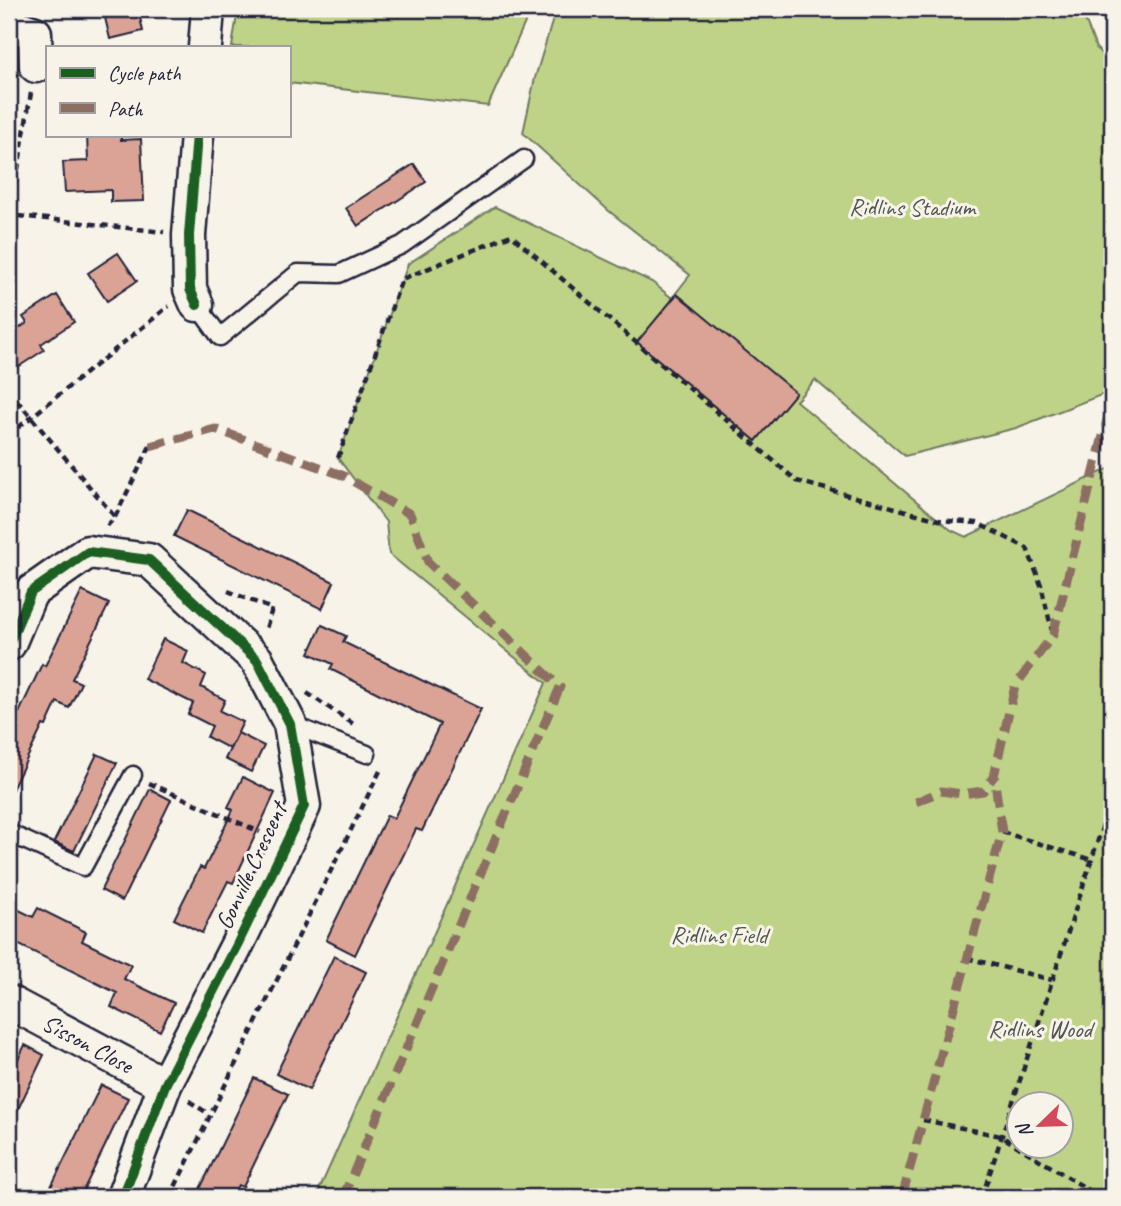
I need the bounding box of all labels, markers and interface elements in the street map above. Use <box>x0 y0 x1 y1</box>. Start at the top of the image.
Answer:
legend <box>46 46 290 136</box>
text: Cycle path <box>108 60 181 86</box>
text: Path <box>108 96 144 122</box>
park label: Ridlins Stadium <box>849 192 977 222</box>
street label: Gonville Crescent <box>209 795 295 934</box>
park label: Ridlins Field <box>671 920 771 950</box>
street label: Sisson Close <box>37 1008 140 1081</box>
park label: Ridlins Wood <box>988 1014 1095 1044</box>
north arrow <box>1006 1090 1076 1160</box>
text: N <box>1011 1118 1039 1141</box>

